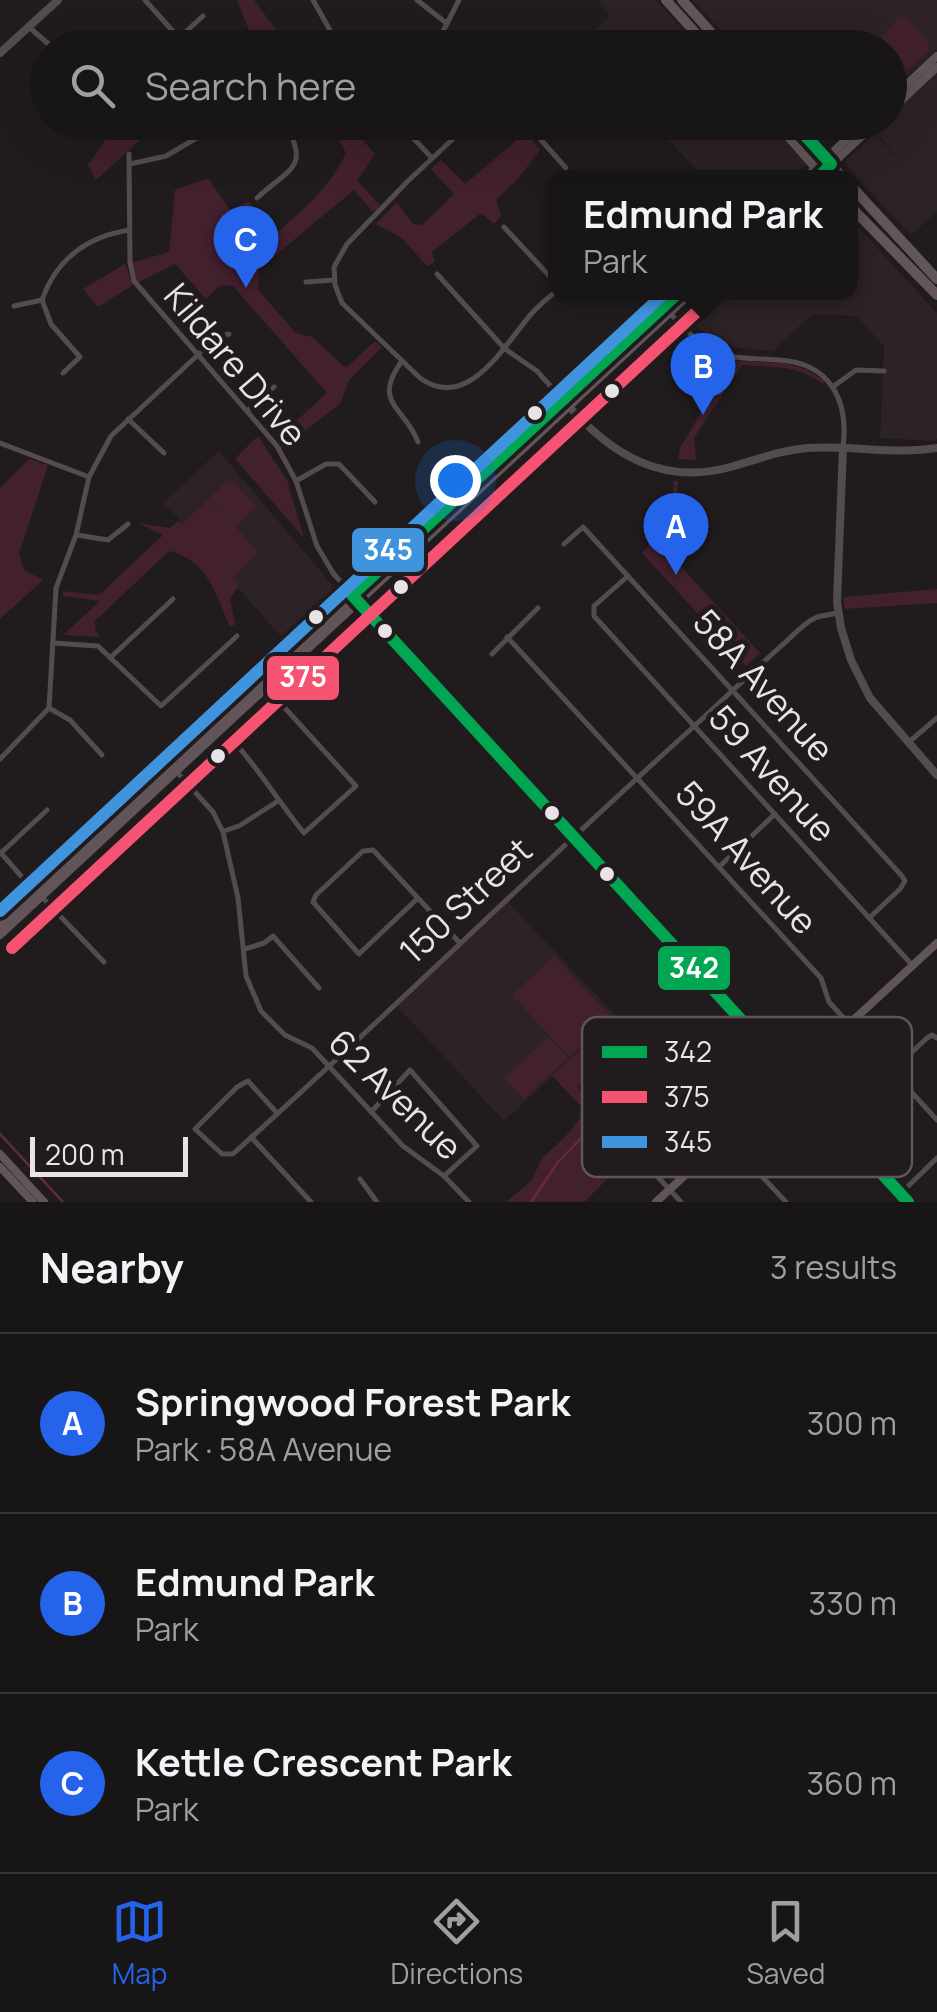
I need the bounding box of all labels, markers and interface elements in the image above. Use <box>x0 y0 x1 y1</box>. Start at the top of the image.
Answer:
search box <box>30 30 907 140</box>
icon: search <box>65 58 120 113</box>
text: Search here <box>145 59 356 111</box>
popup <box>548 170 858 300</box>
text: Edmund Park <box>583 187 823 239</box>
pin: C <box>214 206 278 288</box>
text: Park <box>583 239 647 283</box>
street label: Kildare Drive <box>153 273 318 456</box>
pin: B <box>670 332 736 415</box>
unlabelled marker <box>602 381 622 401</box>
unlabelled marker <box>525 403 545 423</box>
your location <box>430 455 481 506</box>
pin: A <box>644 492 708 575</box>
line badge: 345 <box>350 526 426 574</box>
text: 345 <box>363 530 413 568</box>
unlabelled marker <box>391 577 411 597</box>
street label: 58A Avenue <box>682 599 845 772</box>
unlabelled marker <box>306 607 326 627</box>
unlabelled marker <box>375 621 395 641</box>
line badge: 375 <box>265 654 341 702</box>
text: 375 <box>279 657 327 695</box>
street label: 59 Avenue <box>698 695 847 852</box>
unlabelled marker <box>208 746 228 766</box>
street label: 59A Avenue <box>665 770 828 944</box>
unlabelled marker <box>542 803 562 823</box>
street label: 150 Street <box>389 826 542 974</box>
unlabelled marker <box>597 864 617 884</box>
line badge: 342 <box>656 944 732 992</box>
text: 342 <box>669 948 719 986</box>
legend <box>582 1017 912 1177</box>
street label: 62 Avenue <box>318 1018 473 1170</box>
text: 342 <box>664 1032 712 1070</box>
text: 375 <box>664 1077 710 1115</box>
text: 345 <box>664 1122 712 1160</box>
scale bar <box>30 1132 188 1176</box>
text: 200 m <box>45 1135 124 1173</box>
text: Nearby <box>40 1238 184 1296</box>
text: 3 results <box>770 1245 897 1289</box>
text: Springwood Forest Park <box>135 1375 571 1427</box>
text: A <box>62 1401 83 1445</box>
text: 300 m <box>807 1401 897 1445</box>
text: Park · 58A Avenue <box>135 1427 392 1471</box>
text: Edmund Park <box>135 1555 374 1607</box>
text: B <box>62 1581 83 1625</box>
text: 330 m <box>809 1581 897 1625</box>
text: Park <box>135 1607 199 1651</box>
text: Kettle Crescent Park <box>135 1735 512 1787</box>
text: C <box>61 1761 84 1805</box>
text: 360 m <box>806 1761 897 1805</box>
text: Park <box>135 1787 199 1831</box>
tab: Map <box>112 1894 167 1992</box>
tab: Directions <box>391 1894 523 1992</box>
tab: Saved <box>746 1894 825 1992</box>

